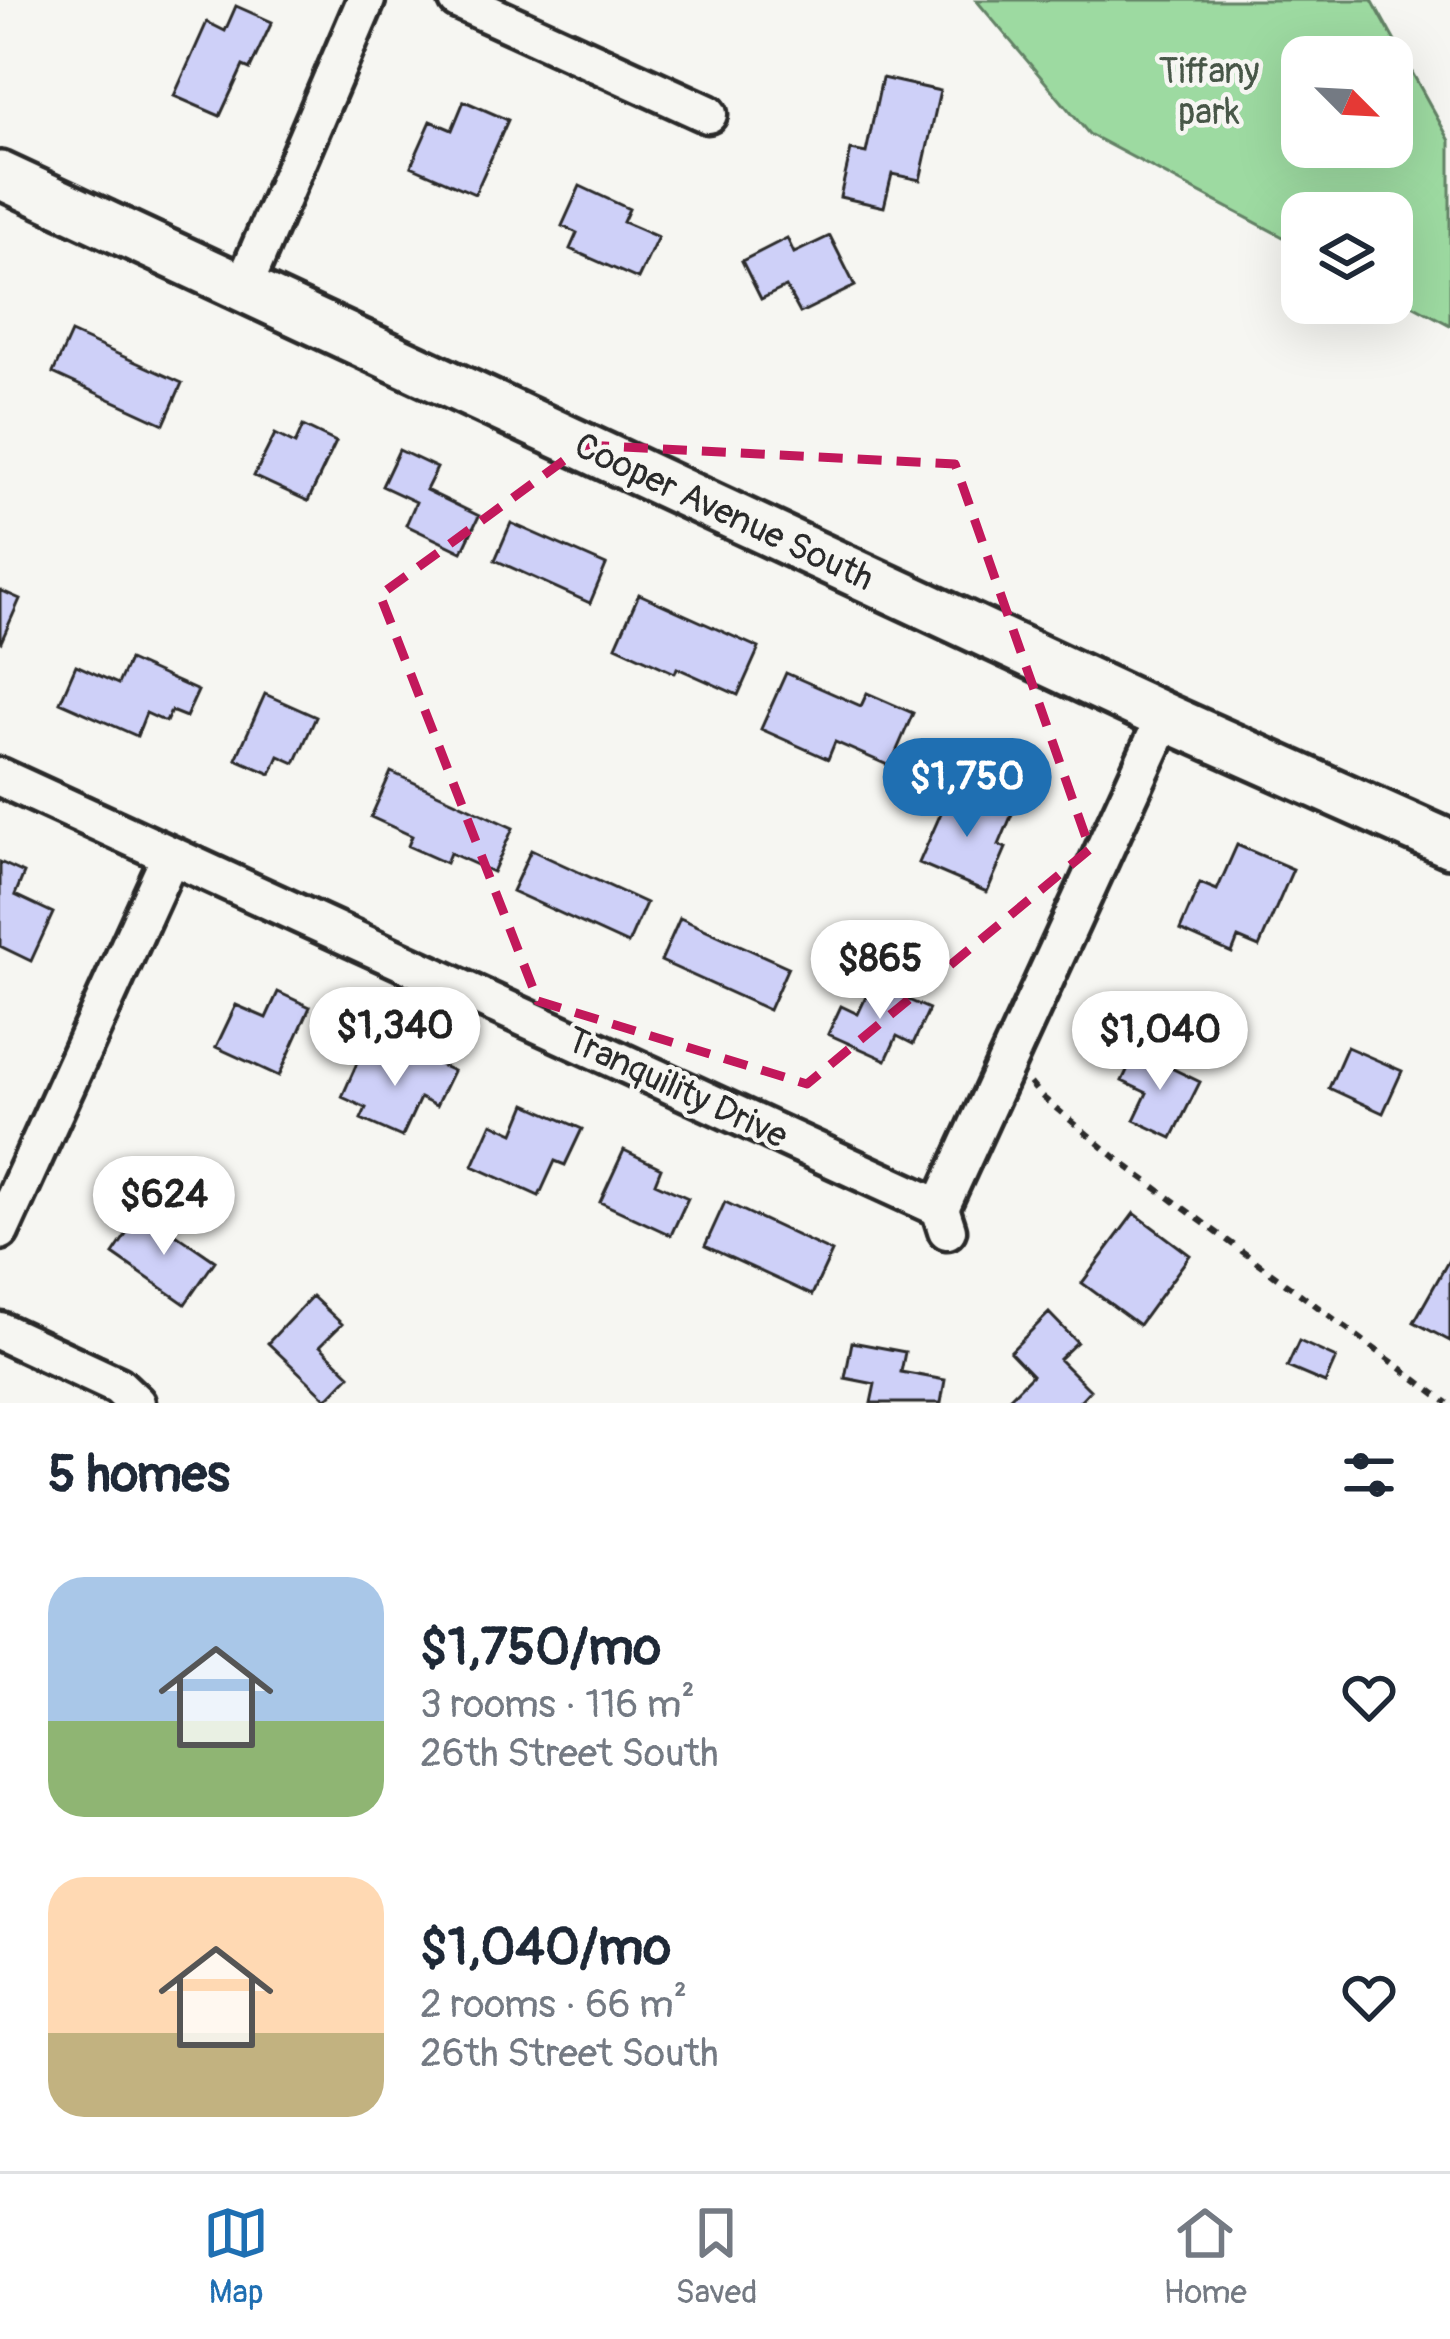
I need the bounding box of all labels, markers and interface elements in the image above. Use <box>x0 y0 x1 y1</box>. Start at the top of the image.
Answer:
north arrow <box>1281 36 1413 168</box>
map controls <box>1281 36 1413 324</box>
park label: Tiffany park <box>1159 49 1259 135</box>
button: layers <box>1281 192 1413 324</box>
street label: Cooper Avenue South <box>567 423 881 601</box>
pin: $1,750 <box>869 738 1065 840</box>
text: $1,750 <box>910 752 1024 801</box>
pin: $865 <box>809 920 951 1022</box>
text: $865 <box>838 934 922 983</box>
pin: $1,340 <box>297 987 493 1089</box>
pin: $1,040 <box>1062 991 1258 1093</box>
text: $1,340 <box>336 1001 454 1050</box>
text: $1,040 <box>1099 1005 1221 1054</box>
street label: Tranquility Drive <box>559 1017 795 1159</box>
pin: $624 <box>93 1156 235 1258</box>
text: $624 <box>120 1170 208 1219</box>
icon: filters <box>1336 1442 1402 1508</box>
text: 5 homes <box>48 1443 230 1507</box>
text: $1,750/mo <box>420 1616 661 1680</box>
icon: home <box>144 1625 288 1769</box>
icon: heart <box>1336 1664 1402 1730</box>
text: 3 rooms · 116 m² <box>420 1680 695 1729</box>
text: 26th Street South <box>420 1729 719 1778</box>
text: $1,040/mo <box>420 1916 671 1980</box>
icon: home <box>144 1925 288 2069</box>
icon: heart <box>1336 1964 1402 2030</box>
text: 2 rooms · 66 m² <box>420 1980 687 2029</box>
text: 26th Street South <box>420 2029 719 2078</box>
tab: Map <box>203 2200 269 2313</box>
tab: Saved <box>675 2200 757 2313</box>
tab: Home <box>1164 2200 1247 2313</box>

